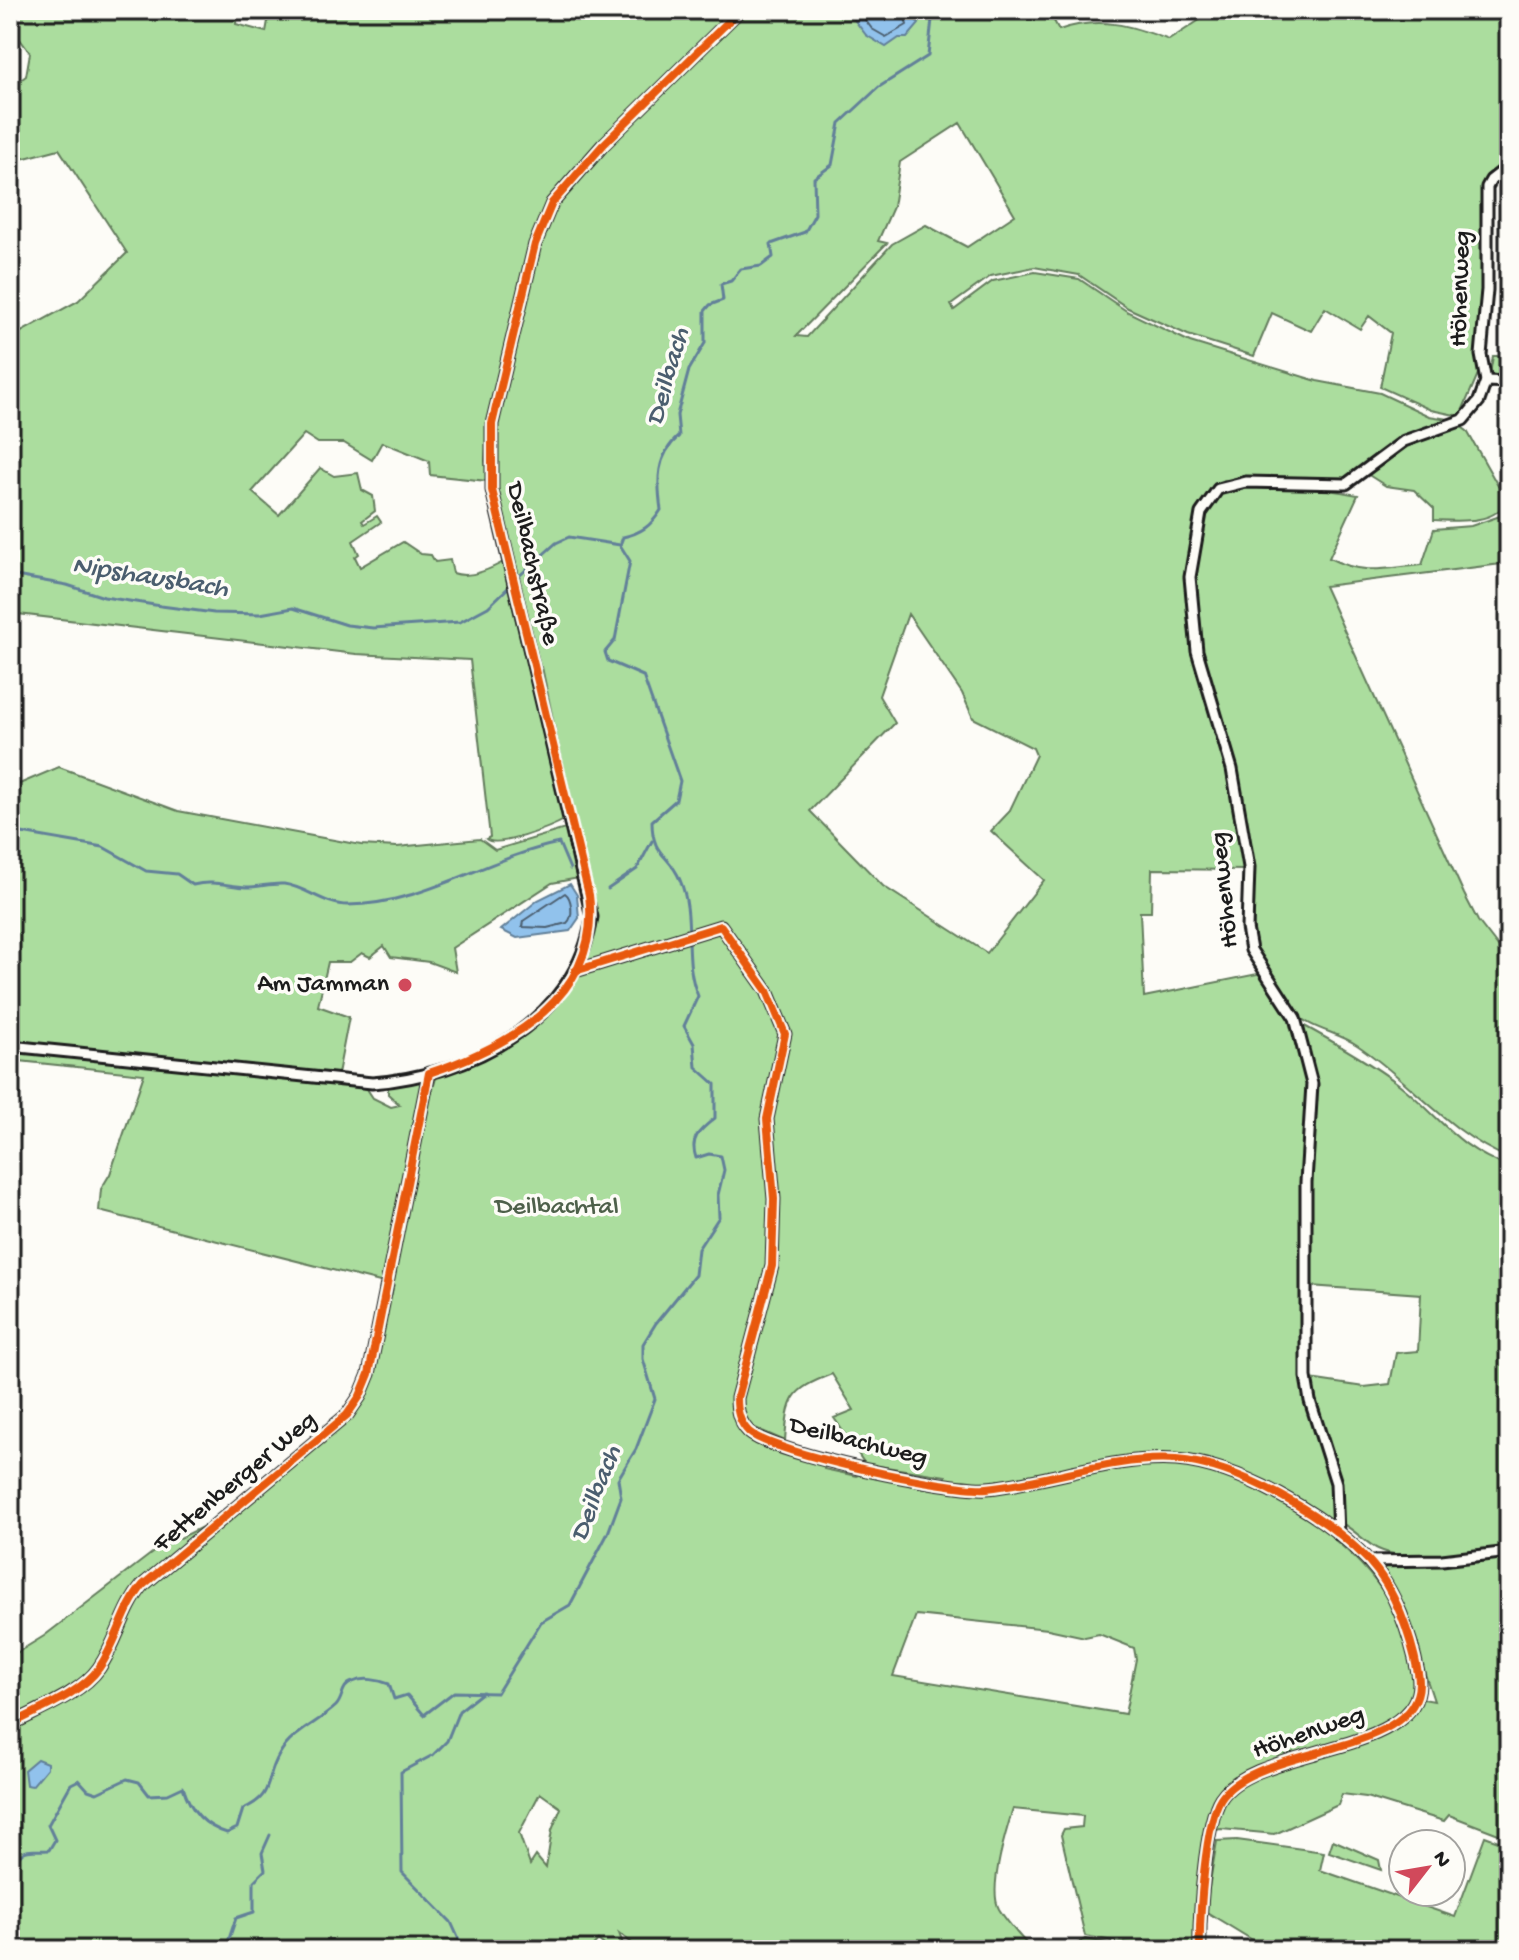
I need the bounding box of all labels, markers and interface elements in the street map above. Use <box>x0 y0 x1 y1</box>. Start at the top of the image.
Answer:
street label: Höhenweg <box>1444 230 1480 348</box>
water label: Deilbach <box>639 324 699 430</box>
street label: Deilbachstraße <box>497 478 565 649</box>
water label: Nipshausbach <box>70 549 231 607</box>
street label: Höhenweg <box>1204 830 1248 950</box>
place label: Am Jamman <box>257 970 390 1001</box>
marker: Am Jamman <box>396 976 414 994</box>
park label: Deilbachtal <box>493 1193 619 1224</box>
street label: Fettenberger Weg <box>147 1406 324 1561</box>
street label: Deilbachweg <box>784 1410 930 1475</box>
water label: Deilbach <box>564 1441 631 1547</box>
street label: Höhenweg <box>1249 1700 1369 1768</box>
north arrow <box>1387 1828 1467 1908</box>
text: N <box>1426 1847 1456 1873</box>

